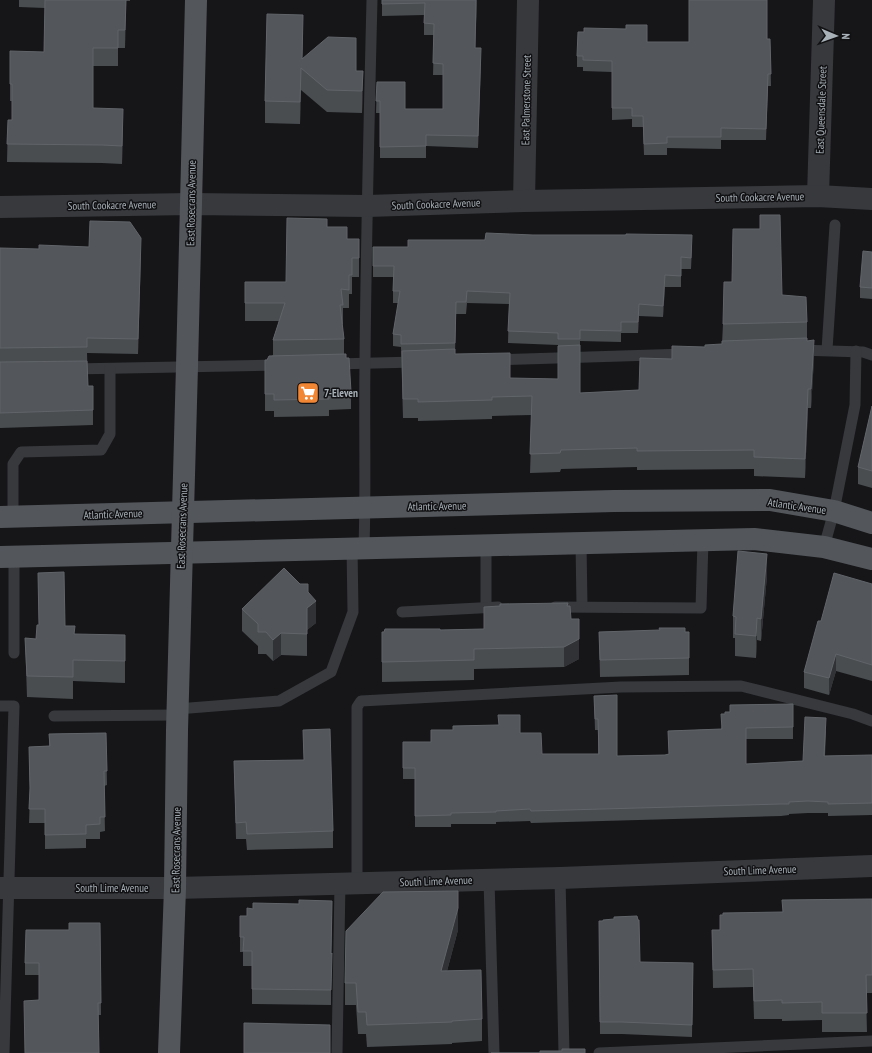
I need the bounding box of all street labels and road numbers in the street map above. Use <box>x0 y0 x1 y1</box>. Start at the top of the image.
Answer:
street label: East Palmerstone Street <box>518 55 534 145</box>
street label: East Queensdale Street <box>812 66 830 154</box>
street label: East Rosecrans Avenue <box>183 160 199 246</box>
street label: South Cookacre Avenue <box>716 189 805 205</box>
street label: South Cookacre Avenue <box>391 195 481 213</box>
street label: South Cookacre Avenue <box>68 197 157 213</box>
street label: East Rosecrans Avenue <box>174 482 191 569</box>
street label: Atlantic Avenue <box>767 495 828 517</box>
street label: Atlantic Avenue <box>407 498 467 514</box>
street label: Atlantic Avenue <box>83 506 143 522</box>
street label: East Rosecrans Avenue <box>168 807 184 893</box>
street label: South Lime Avenue <box>723 862 797 878</box>
street label: South Lime Avenue <box>399 873 473 889</box>
street label: South Lime Avenue <box>76 881 149 895</box>

